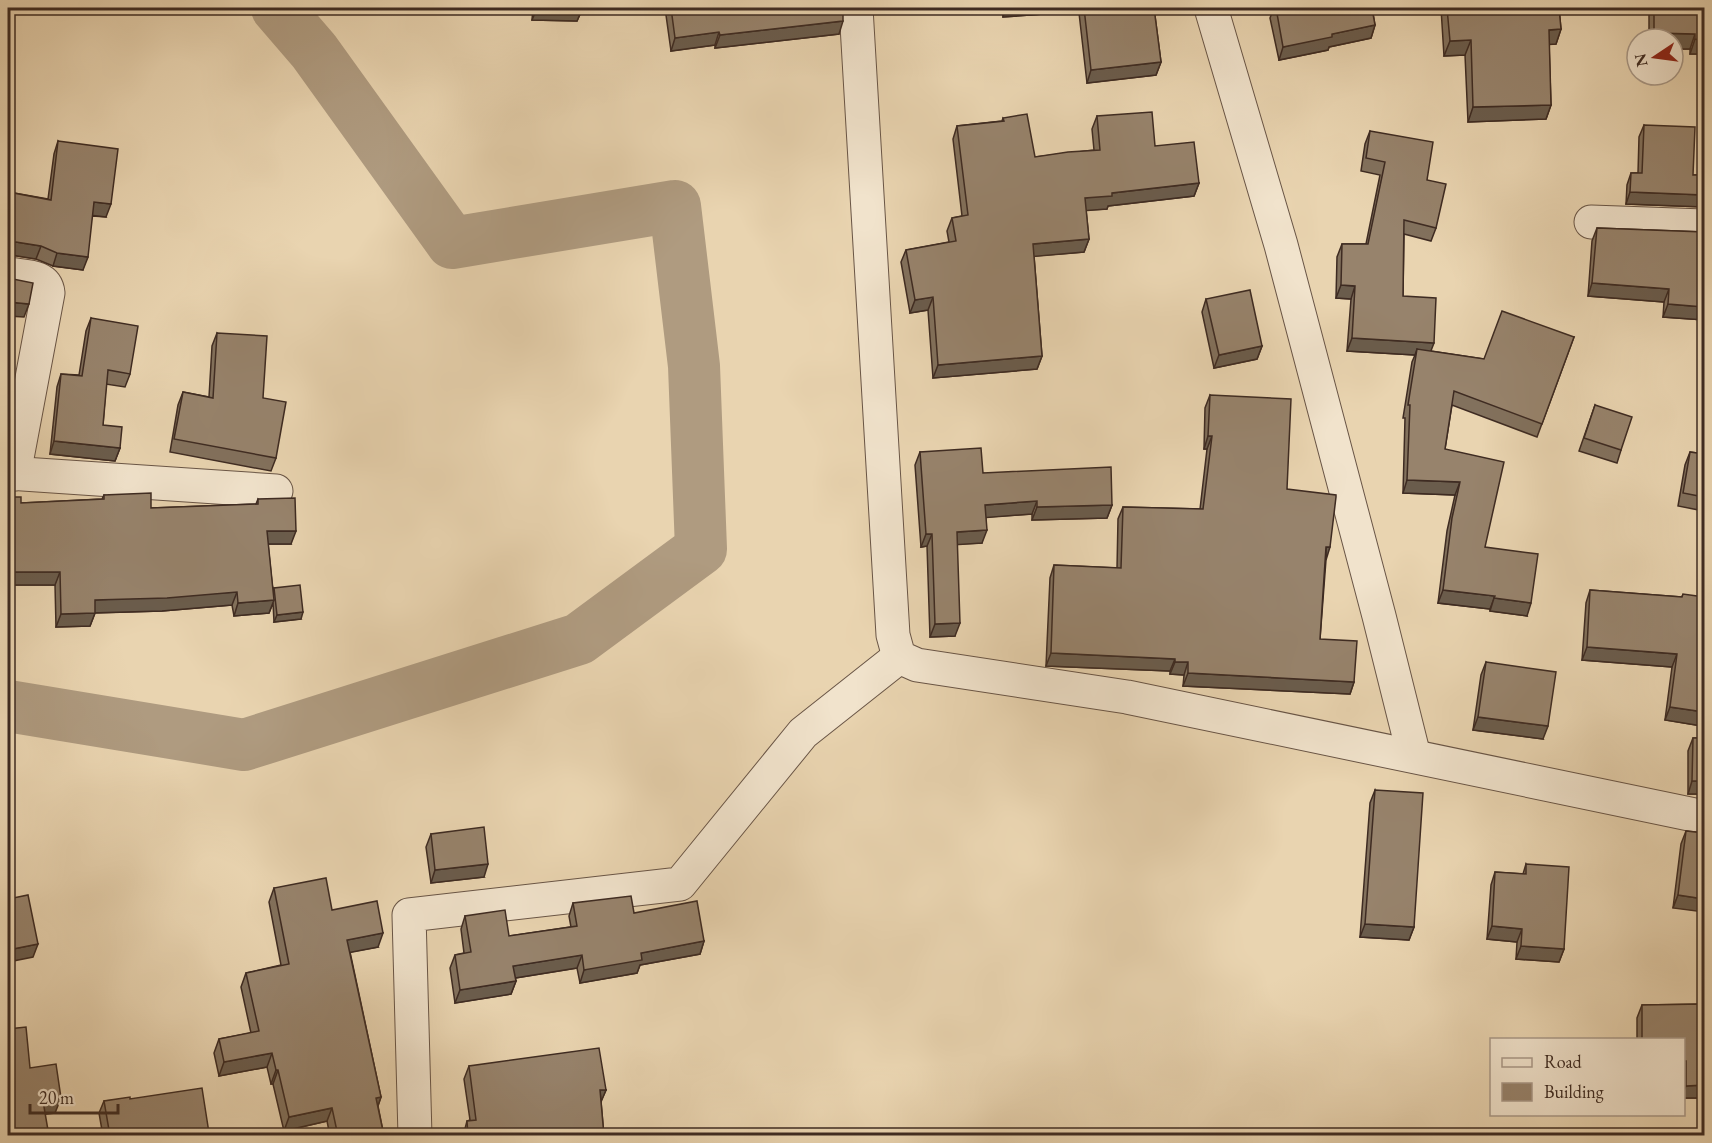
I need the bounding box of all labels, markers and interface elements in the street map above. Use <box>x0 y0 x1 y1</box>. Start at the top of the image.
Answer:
north arrow <box>1625 27 1685 87</box>
text: N <box>1629 52 1653 69</box>
legend <box>1490 1038 1685 1116</box>
text: Road <box>1544 1050 1583 1073</box>
scale bar <box>30 1077 118 1115</box>
text: Building <box>1544 1080 1604 1103</box>
text: 20 m <box>39 1086 74 1109</box>

